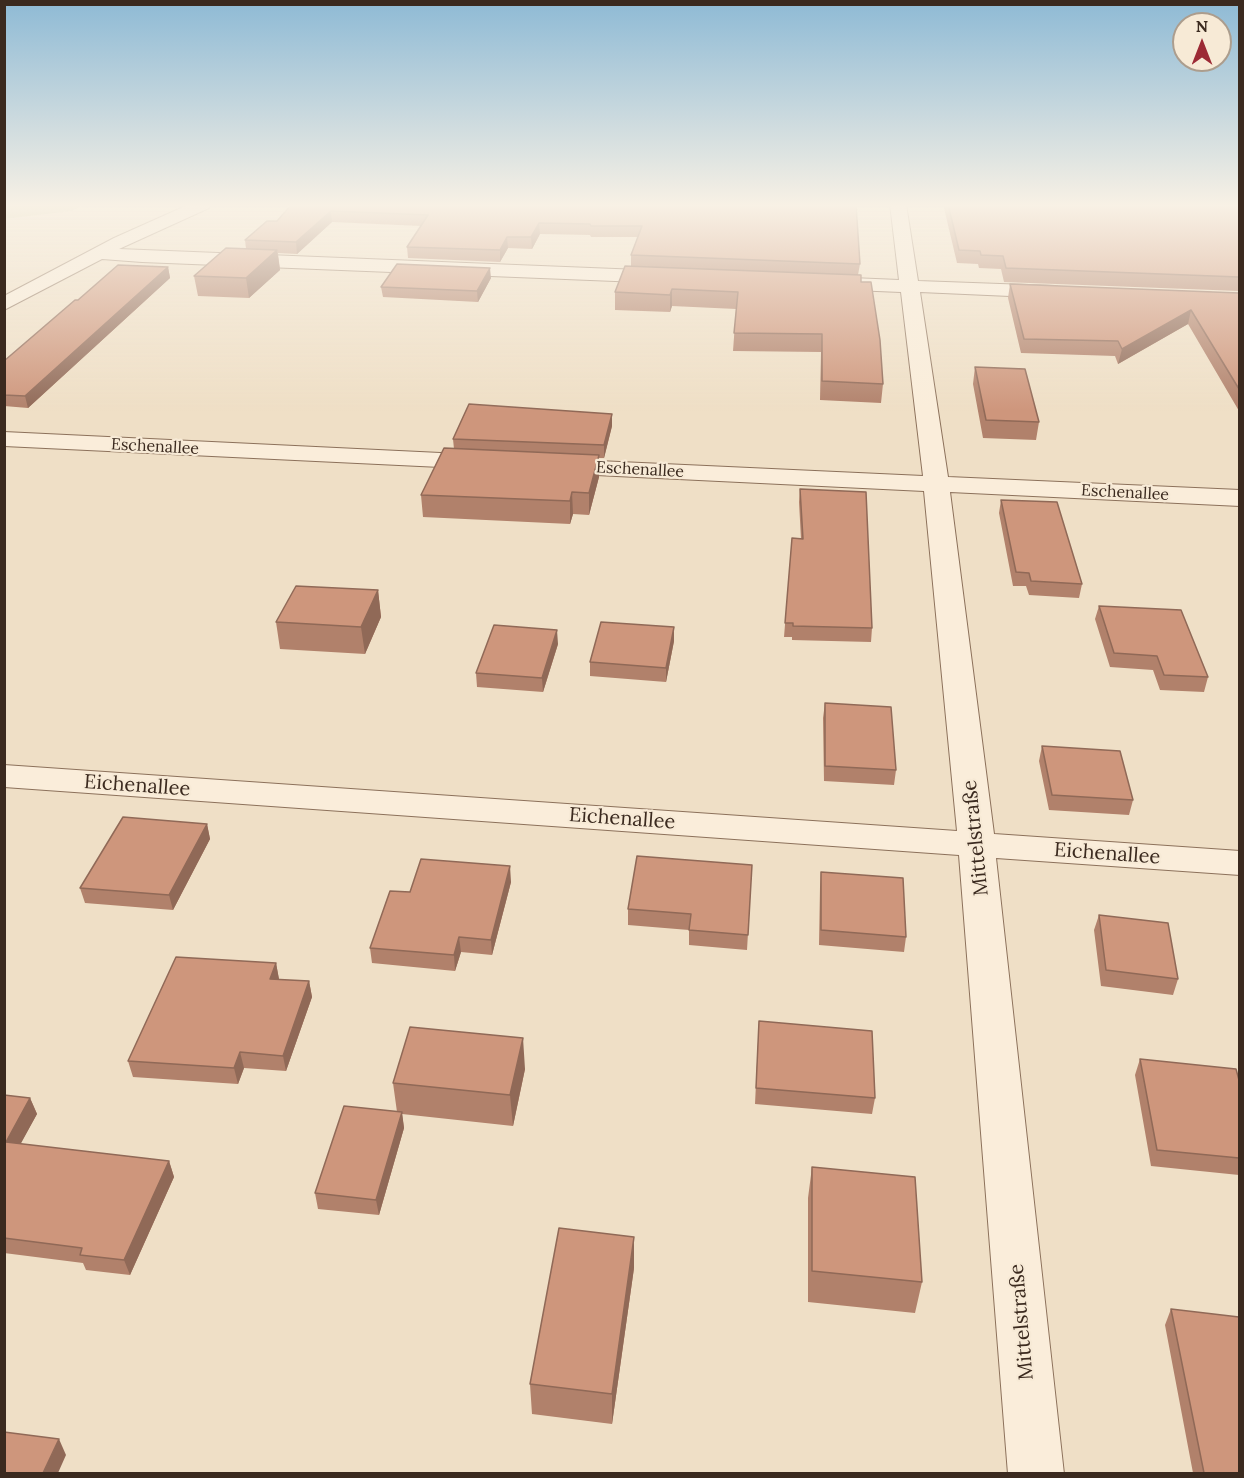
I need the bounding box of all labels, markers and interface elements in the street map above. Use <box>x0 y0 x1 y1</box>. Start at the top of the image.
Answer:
north arrow <box>1172 12 1232 72</box>
text: N <box>1196 16 1208 36</box>
street label: Eschenallee <box>111 435 199 459</box>
street label: Eschenallee <box>596 458 684 482</box>
street label: Eschenallee <box>1081 481 1169 505</box>
street label: Eichenallee <box>83 770 191 802</box>
street label: Mittelstraße <box>958 779 994 897</box>
street label: Eichenallee <box>568 803 676 835</box>
street label: Eichenallee <box>1053 838 1161 870</box>
street label: Mittelstraße <box>1005 1263 1039 1381</box>

